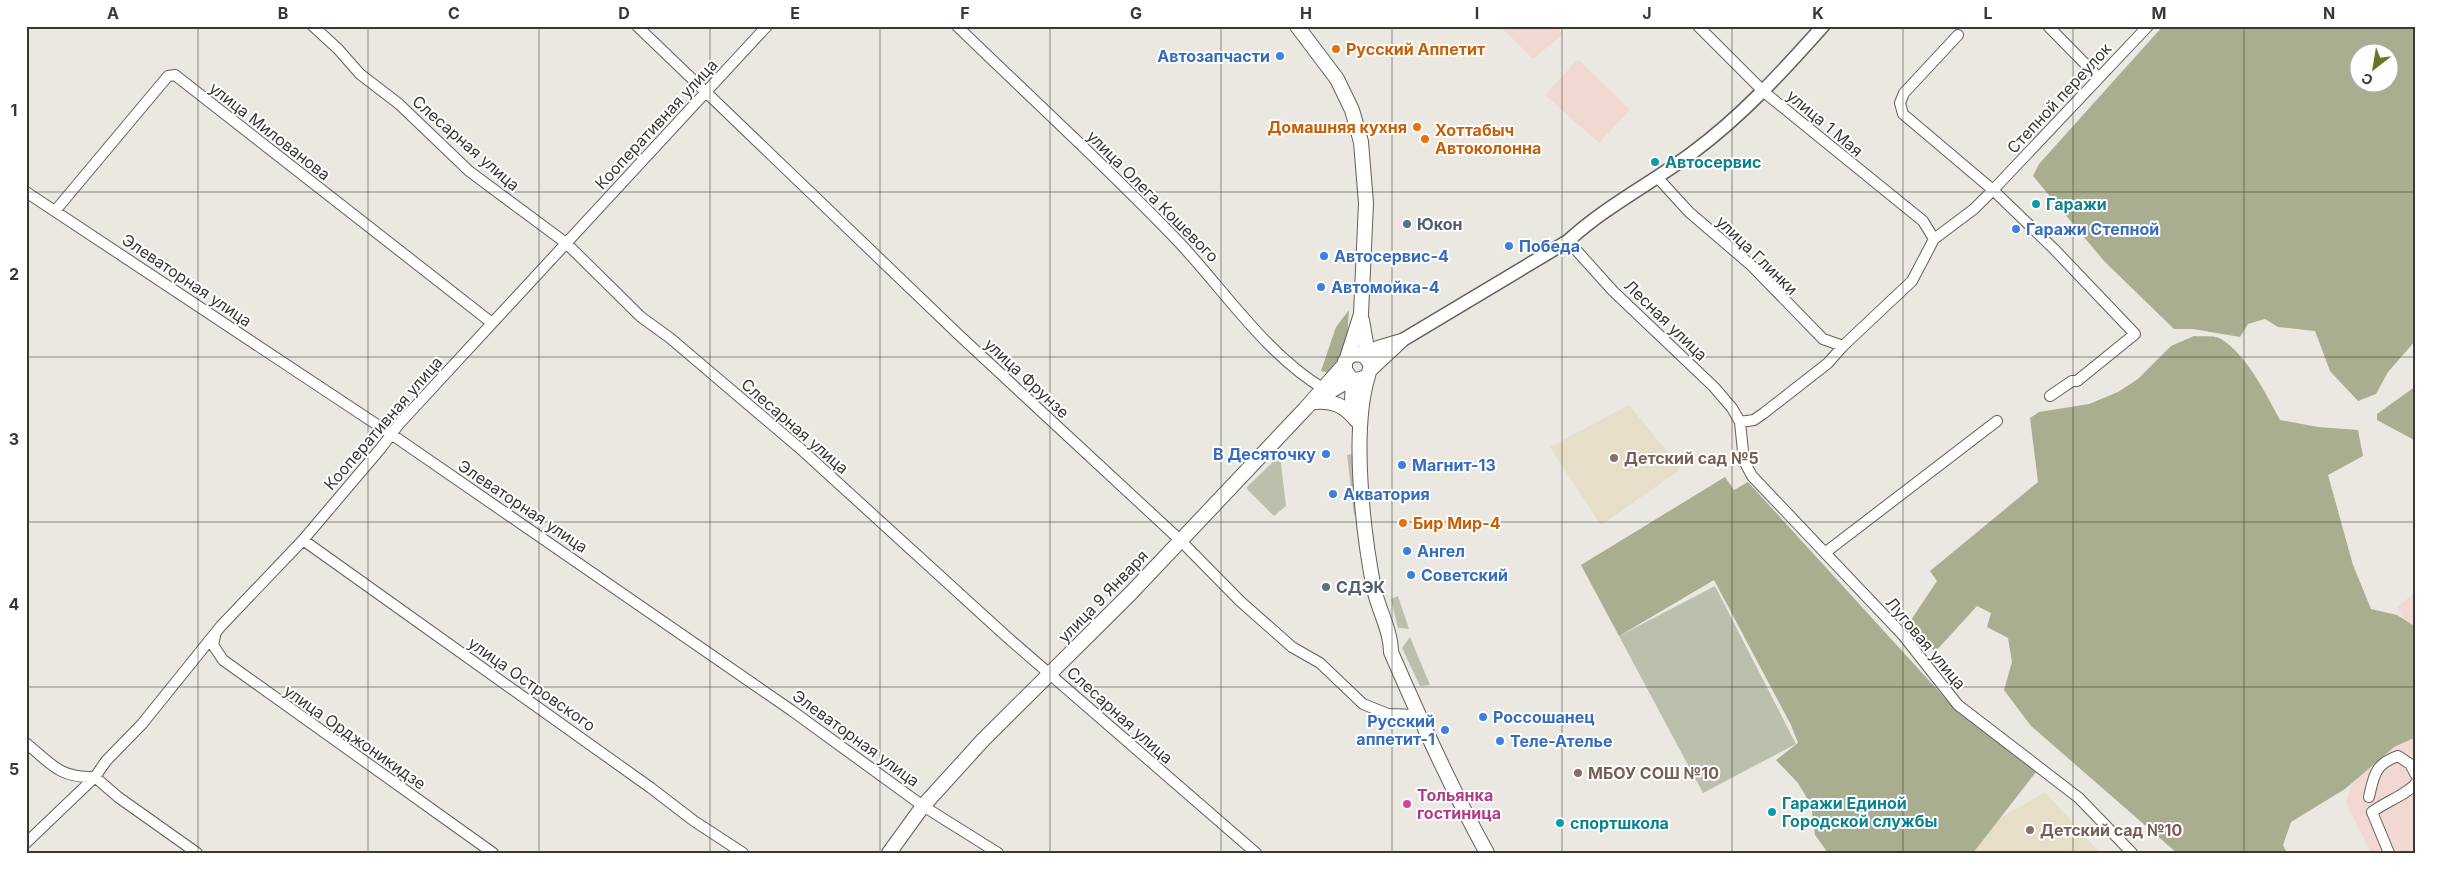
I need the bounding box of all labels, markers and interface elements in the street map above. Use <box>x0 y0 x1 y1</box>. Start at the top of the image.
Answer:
text: A <box>107 3 119 23</box>
text: B <box>278 3 288 23</box>
text: C <box>448 3 460 23</box>
text: D <box>618 3 630 23</box>
text: E <box>790 3 800 23</box>
text: F <box>960 3 970 23</box>
text: G <box>1130 3 1142 23</box>
text: H <box>1300 3 1312 23</box>
text: I <box>1475 3 1479 23</box>
text: J <box>1642 3 1652 23</box>
text: K <box>1812 3 1824 23</box>
text: L <box>1983 3 1993 23</box>
text: M <box>2152 3 2166 23</box>
text: N <box>2323 3 2335 23</box>
street label: Степной переулок <box>2003 38 2116 157</box>
place label: Русский Аппетит <box>1346 39 1485 59</box>
north arrow <box>2350 42 2400 92</box>
marker: Русский Аппетит <box>1330 43 1342 55</box>
place label: Автозапчасти <box>1157 46 1270 66</box>
marker: Автозапчасти <box>1274 50 1286 62</box>
street label: Кооперативная улица <box>591 55 721 193</box>
text: С <box>2358 70 2376 90</box>
street label: улица Милованова <box>206 78 334 184</box>
street label: улица 1 Мая <box>1783 85 1867 161</box>
street label: Слесарная улица <box>408 91 524 195</box>
text: 1 <box>11 100 17 120</box>
place label: Домашняя кухня <box>1267 117 1407 137</box>
place label: Хоттабыч Автоколонна <box>1435 120 1541 158</box>
marker: Домашняя кухня <box>1411 121 1423 133</box>
street label: улица Олега Кошевого <box>1083 126 1223 266</box>
marker: Хоттабыч Автоколонна <box>1419 133 1431 145</box>
place label: Автосервис <box>1665 152 1761 172</box>
marker: Автосервис <box>1649 156 1661 168</box>
place label: Гаражи <box>2046 194 2107 214</box>
marker: Гаражи <box>2030 198 2042 210</box>
street label: улица Глинки <box>1712 211 1802 299</box>
place label: Юкон <box>1417 214 1462 234</box>
marker: Юкон <box>1401 218 1413 230</box>
place label: Гаражи Степной <box>2026 219 2159 239</box>
marker: Гаражи Степной <box>2010 223 2022 235</box>
street label: Элеваторная улица <box>118 229 256 331</box>
place label: Победа <box>1519 236 1580 256</box>
marker: Победа <box>1503 240 1515 252</box>
place label: Автосервис-4 <box>1334 246 1449 266</box>
marker: Автосервис-4 <box>1318 250 1330 262</box>
text: 2 <box>9 264 19 284</box>
street label: Лесная улица <box>1620 275 1712 365</box>
place label: Автомойка-4 <box>1331 277 1440 297</box>
marker: Автомойка-4 <box>1315 281 1327 293</box>
street label: улица Фрунзе <box>981 334 1073 422</box>
street label: Кооперативная улица <box>320 352 446 494</box>
street label: Слесарная улица <box>737 374 853 478</box>
text: 3 <box>9 429 19 449</box>
place label: В Десяточку <box>1213 444 1316 464</box>
marker: В Десяточку <box>1320 448 1332 460</box>
place label: Детский сад №5 <box>1624 448 1759 468</box>
marker: Детский сад №5 <box>1608 452 1620 464</box>
street label: Элеваторная улица <box>454 455 592 557</box>
place label: Магнит-13 <box>1412 455 1496 475</box>
marker: Магнит-13 <box>1396 459 1408 471</box>
place label: Акватория <box>1343 484 1430 504</box>
marker: Акватория <box>1327 488 1339 500</box>
place label: Бир Мир-4 <box>1413 513 1501 533</box>
marker: Бир Мир-4 <box>1397 517 1409 529</box>
place label: Ангел <box>1417 541 1465 561</box>
marker: Ангел <box>1401 545 1413 557</box>
street label: улица 9 Января <box>1054 546 1152 646</box>
place label: Советский <box>1421 565 1508 585</box>
marker: Советский <box>1405 569 1417 581</box>
place label: СДЭК <box>1336 577 1386 597</box>
marker: СДЭК <box>1320 581 1332 593</box>
street label: Луговая улица <box>1882 593 1970 693</box>
text: 4 <box>9 594 20 614</box>
street label: улица Островского <box>464 633 600 735</box>
street label: Слесарная улица <box>1063 662 1177 768</box>
street label: улица Орджоникидзе <box>280 680 430 794</box>
street label: Элеваторная улица <box>789 685 923 791</box>
place label: Россошанец <box>1493 707 1595 727</box>
place label: Русский аппетит-1 <box>1356 711 1435 749</box>
marker: Россошанец <box>1477 711 1489 723</box>
marker: Русский аппетит-1 <box>1439 724 1451 736</box>
place label: Теле-Ателье <box>1510 731 1613 751</box>
marker: Теле-Ателье <box>1494 735 1506 747</box>
text: 5 <box>9 759 19 779</box>
place label: МБОУ СОШ №10 <box>1588 763 1719 783</box>
marker: МБОУ СОШ №10 <box>1572 767 1584 779</box>
place label: Тольянка гостиница <box>1417 785 1501 823</box>
place label: Гаражи Единой Городской службы <box>1782 793 1937 831</box>
marker: Тольянка гостиница <box>1401 798 1413 810</box>
marker: Гаражи Единой Городской службы <box>1766 806 1778 818</box>
place label: спортшкола <box>1570 813 1669 833</box>
marker: спортшкола <box>1554 817 1566 829</box>
place label: Детский сад №10 <box>2040 820 2183 840</box>
marker: Детский сад №10 <box>2024 824 2036 836</box>

